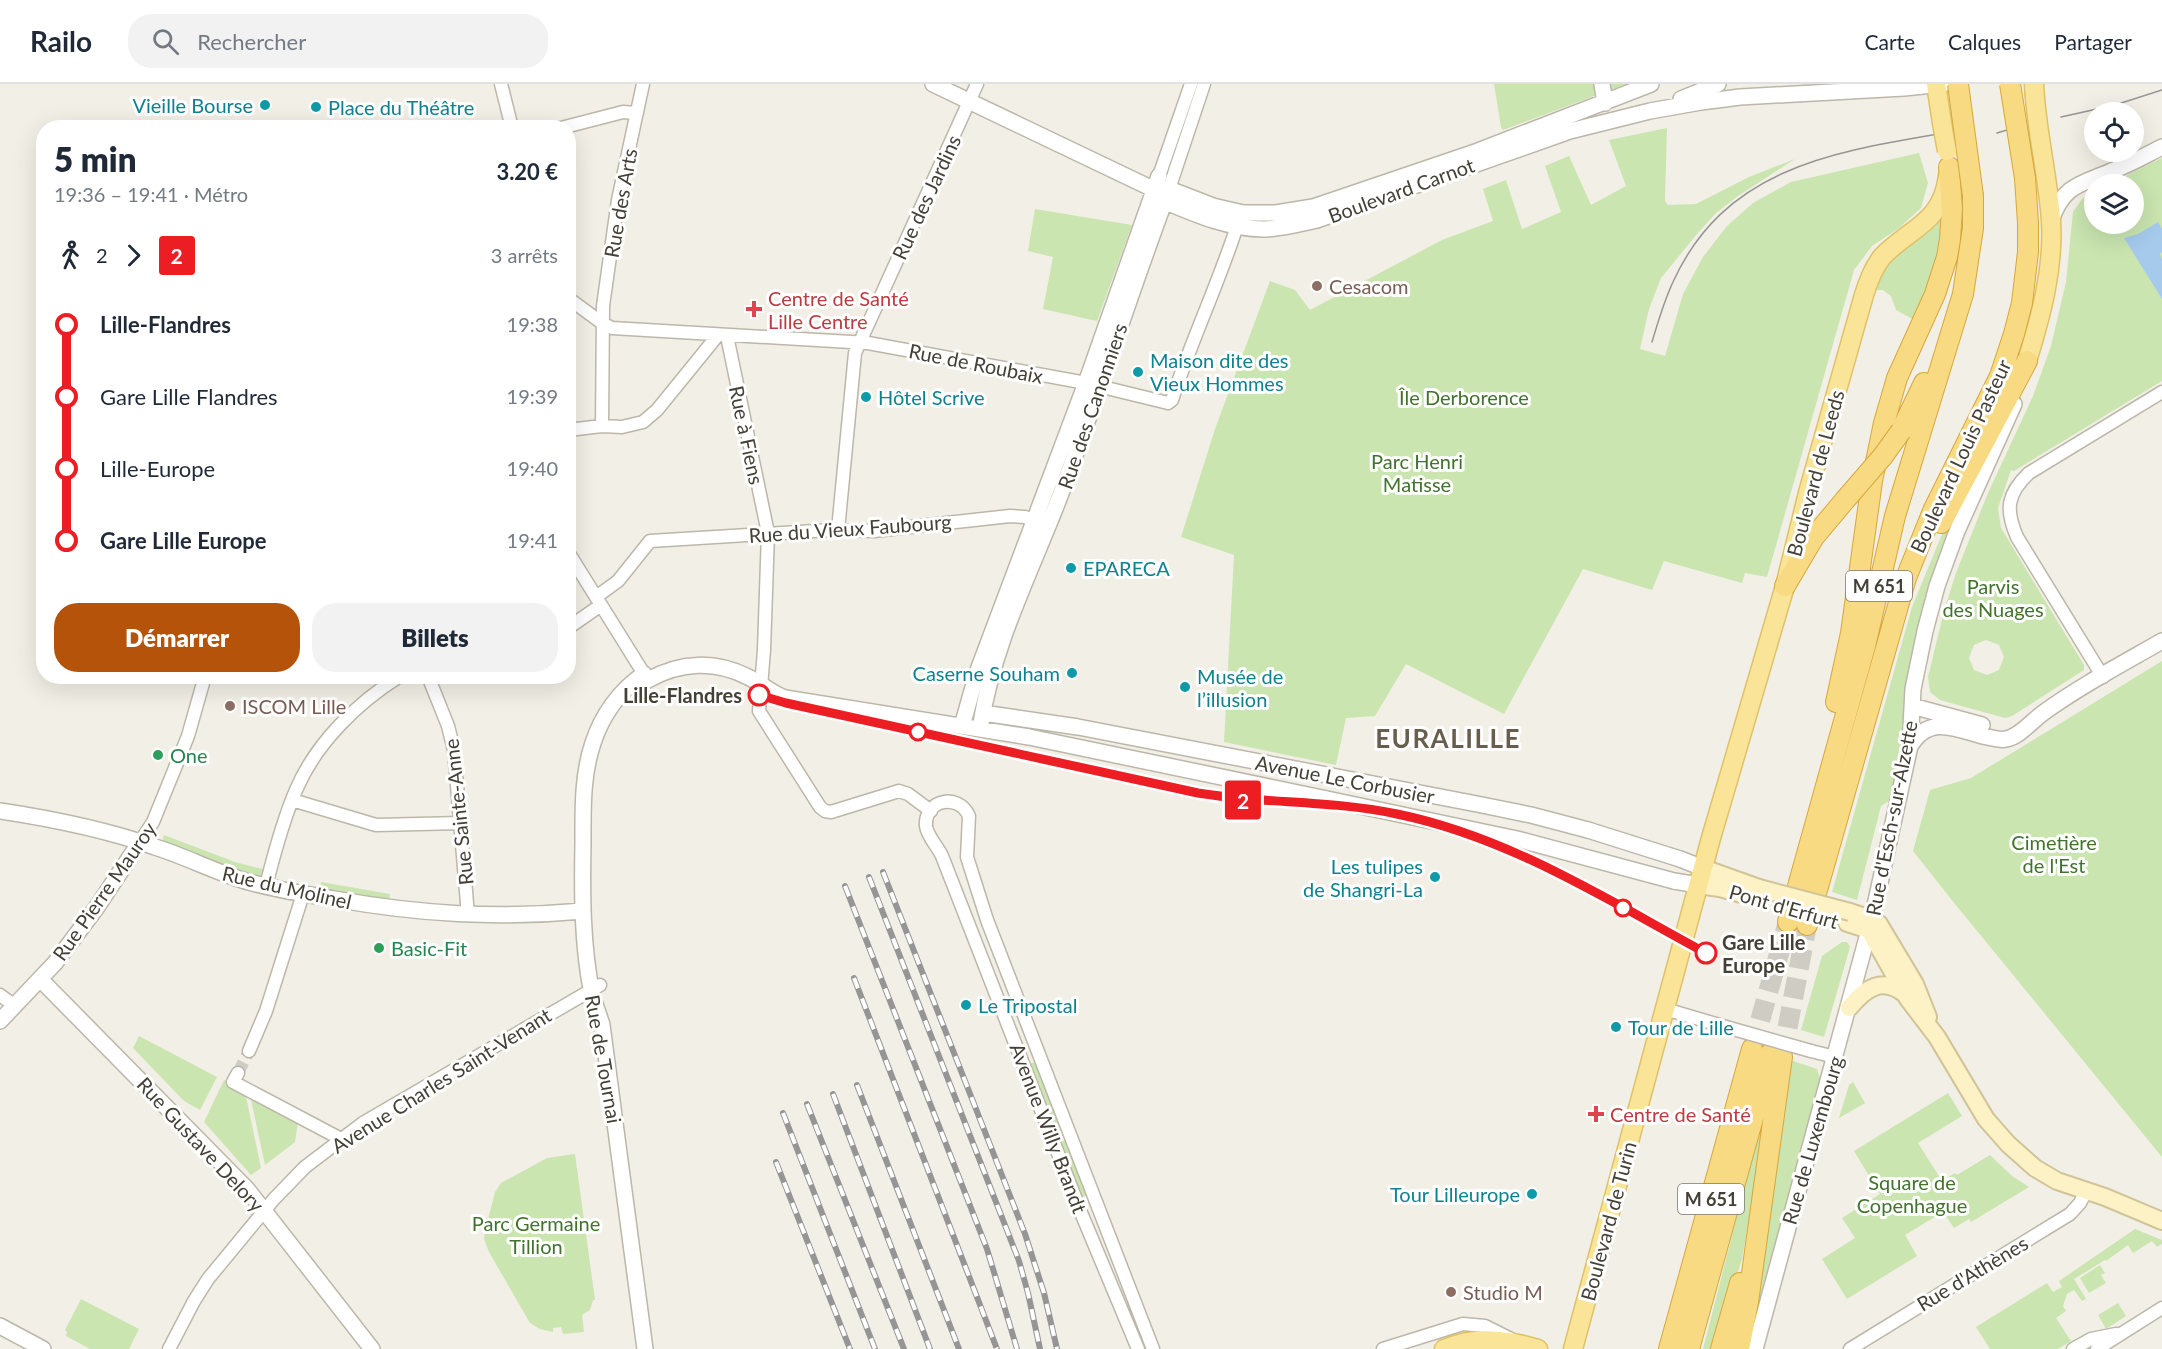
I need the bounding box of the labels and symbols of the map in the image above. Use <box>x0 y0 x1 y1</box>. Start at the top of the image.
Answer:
place label: Vieille Bourse <box>132 93 253 117</box>
place label: Place du Théâtre <box>328 95 474 119</box>
marker: Vieille Bourse <box>258 98 272 112</box>
marker: Place du Théâtre <box>309 100 323 114</box>
street label: Rue des Jardins <box>887 131 965 263</box>
street label: Rue des Arts <box>599 147 641 259</box>
street label: Boulevard Carnot <box>1325 152 1477 228</box>
place label: Cesacom <box>1329 274 1408 298</box>
marker: Cesacom <box>1310 279 1324 293</box>
place label: Centre de Santé Lille Centre <box>768 286 909 333</box>
marker: Centre de Santé Lille Centre <box>745 300 763 318</box>
street label: Rue des Canonniers <box>1052 320 1132 492</box>
street label: Rue de Roubaix <box>907 338 1045 388</box>
place label: Maison dite des Vieux Hommes <box>1150 348 1289 395</box>
street label: Boulevard Louis Pasteur <box>1905 355 2016 557</box>
marker: Maison dite des Vieux Hommes <box>1131 365 1145 379</box>
street label: Rue à Fiens <box>725 383 769 487</box>
place label: Hôtel Scrive <box>878 385 985 409</box>
park label: Île Derborence <box>1398 385 1529 409</box>
street label: Boulevard de Leeds <box>1781 387 1849 559</box>
marker: Hôtel Scrive <box>859 390 873 404</box>
park label: Parc Henri Matisse <box>1371 449 1463 496</box>
street label: Rue du Vieux Faubourg <box>748 509 952 547</box>
place label: EPARECA <box>1083 556 1170 580</box>
marker: EPARECA <box>1064 561 1078 575</box>
road number: M 651 <box>1846 571 1912 601</box>
park label: Parvis des Nuages <box>1942 574 2044 621</box>
place label: Caserne Souham <box>913 661 1060 685</box>
place label: Musée de l’illusion <box>1197 664 1283 711</box>
marker: Caserne Souham <box>1065 666 1079 680</box>
marker: Musée de l’illusion <box>1178 680 1192 694</box>
place label: Lille-Flandres <box>623 683 742 707</box>
marker: Lille-Flandres <box>748 684 770 706</box>
place label: ISCOM Lille <box>242 694 346 718</box>
marker: ISCOM Lille <box>223 699 237 713</box>
street label: Rue d'Esch-sur-Alzette <box>1860 718 1922 918</box>
district label: EURALILLE <box>1375 722 1521 754</box>
unlabelled marker <box>909 723 927 741</box>
street label: Rue Sainte-Anne <box>438 738 478 886</box>
place label: One <box>170 743 208 767</box>
marker: One <box>151 748 165 762</box>
street label: Avenue Le Corbusier <box>1253 750 1437 808</box>
line badge: 2 <box>1224 780 1262 820</box>
street label: Rue Pierre Mauroy <box>47 817 161 965</box>
park label: Cimetière de l'Est <box>2011 830 2097 877</box>
place label: Les tulipes de Shangri-La <box>1303 854 1423 901</box>
street label: Rue du Molinel <box>220 860 354 914</box>
marker: Les tulipes de Shangri-La <box>1428 870 1442 884</box>
street label: Pont d'Erfurt <box>1727 879 1841 933</box>
unlabelled marker <box>1614 899 1632 917</box>
place label: Gare Lille Europe <box>1722 930 1806 977</box>
place label: Basic-Fit <box>391 936 467 960</box>
marker: Basic-Fit <box>372 941 386 955</box>
marker: Gare Lille Europe <box>1695 942 1717 964</box>
street label: Rue de Tournai <box>581 993 627 1125</box>
place label: Le Tripostal <box>978 993 1077 1017</box>
marker: Le Tripostal <box>959 998 973 1012</box>
street label: Avenue Charles Saint-Venant <box>327 1002 555 1158</box>
place label: Tour de Lille <box>1628 1015 1734 1039</box>
marker: Tour de Lille <box>1609 1020 1623 1034</box>
street label: Avenue Willy Brandt <box>1006 1040 1092 1216</box>
street label: Rue de Luxembourg <box>1776 1053 1848 1227</box>
street label: Rue Gustave Delory <box>133 1072 270 1217</box>
place label: Centre de Santé <box>1610 1102 1751 1126</box>
marker: Centre de Santé <box>1587 1105 1605 1123</box>
street label: Boulevard de Turin <box>1575 1139 1641 1303</box>
park label: Square de Copenhague <box>1857 1170 1967 1217</box>
place label: Tour Lilleurope <box>1390 1182 1520 1206</box>
road number: M 651 <box>1678 1184 1744 1214</box>
marker: Tour Lilleurope <box>1525 1187 1539 1201</box>
park label: Parc Germaine Tillion <box>472 1211 600 1258</box>
street label: Rue d'Athènes <box>1912 1230 2032 1316</box>
place label: Studio M <box>1463 1280 1543 1304</box>
marker: Studio M <box>1444 1285 1458 1299</box>

